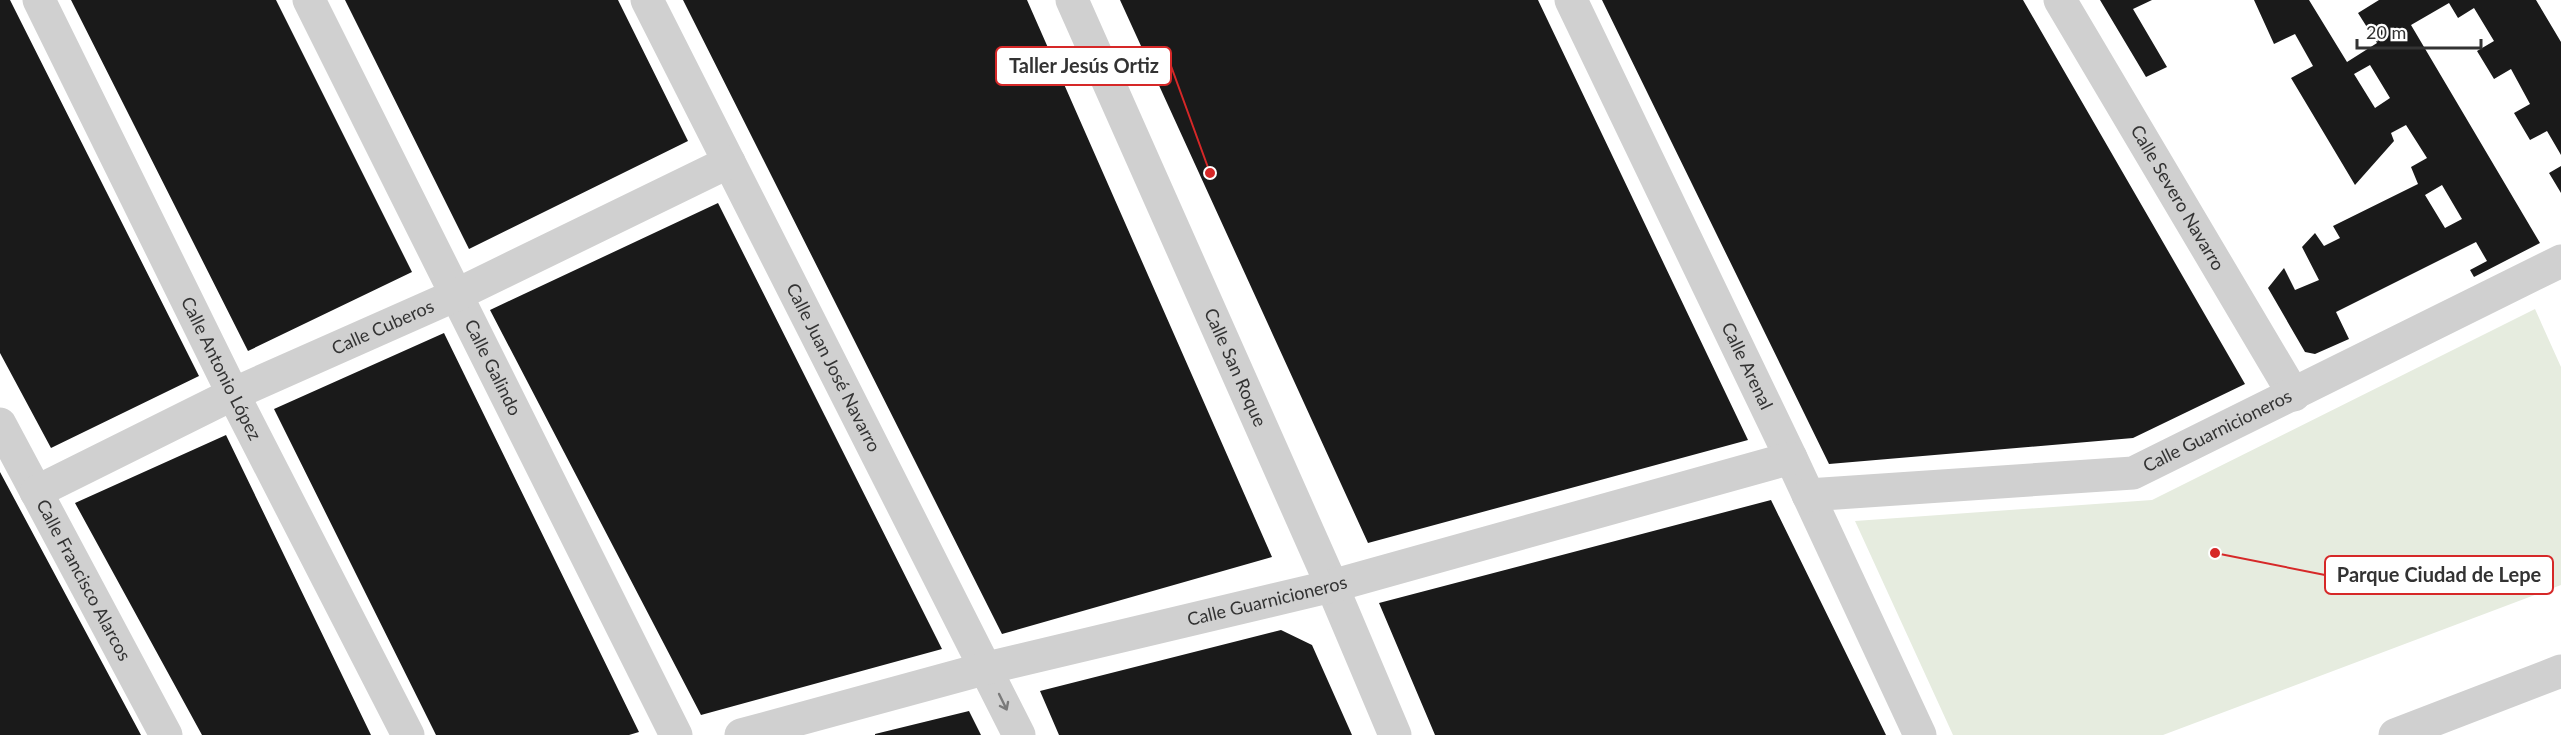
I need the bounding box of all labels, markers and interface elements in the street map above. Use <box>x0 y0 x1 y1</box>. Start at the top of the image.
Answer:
scale bar <box>2357 12 2482 50</box>
text: 20 m <box>2366 21 2406 43</box>
callout: Taller Jesús Ortiz <box>996 47 1171 85</box>
text: Taller Jesús Ortiz <box>1009 53 1159 77</box>
street label: Calle Severo Navarro <box>2126 121 2230 274</box>
street label: Calle Juan José Navarro <box>782 279 886 455</box>
street label: Calle Antonio López <box>177 293 267 444</box>
street label: Calle Cuberos <box>328 294 437 359</box>
street label: Calle San Roque <box>1200 304 1272 430</box>
street label: Calle Galindo <box>460 316 527 419</box>
street label: Calle Arenal <box>1717 318 1778 413</box>
street label: Calle Guarnicioneros <box>2139 384 2295 476</box>
street label: Calle Francisco Alarcos <box>32 495 136 664</box>
callout: Parque Ciudad de Lepe <box>2325 556 2553 594</box>
text: Parque Ciudad de Lepe <box>2337 562 2541 586</box>
street label: Calle Guarnicioneros <box>1185 570 1349 630</box>
one-way arrow <box>998 692 1010 710</box>

